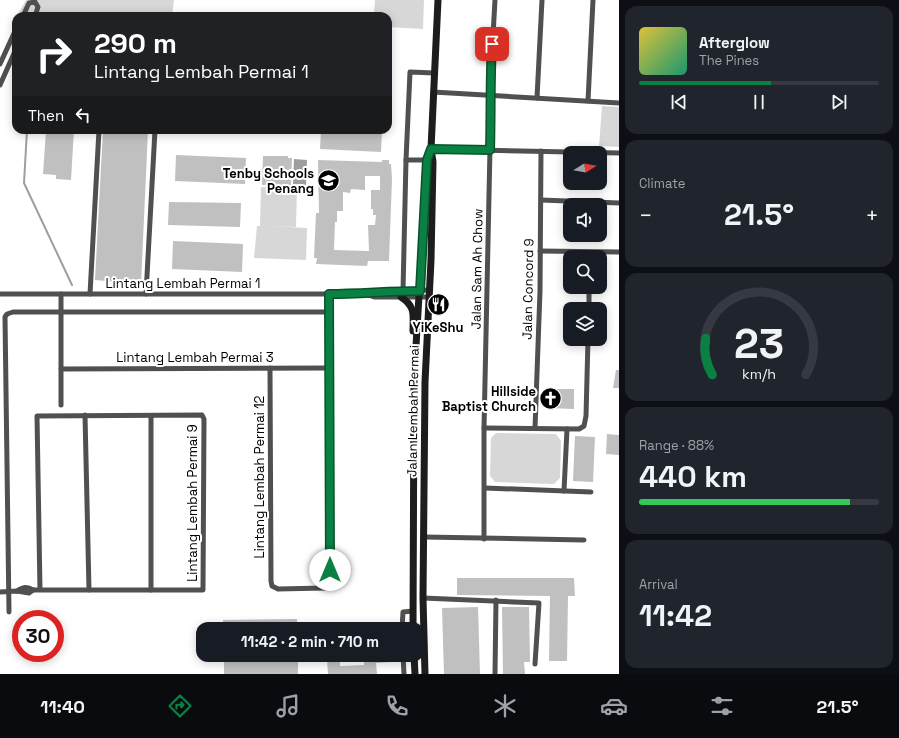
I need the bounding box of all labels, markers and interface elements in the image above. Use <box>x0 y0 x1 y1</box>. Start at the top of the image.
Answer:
text: 290 m <box>94 25 177 61</box>
pin <box>475 27 509 61</box>
icon: right <box>28 28 80 80</box>
icon: arrive <box>481 33 503 55</box>
text: Afterglow <box>699 33 770 52</box>
text: The Pines <box>699 52 759 69</box>
text: Lintang Lembah Permai 1 <box>94 60 309 83</box>
icon: previous <box>668 91 690 113</box>
icon: pause <box>748 91 770 113</box>
icon: next <box>828 91 850 113</box>
icon: left <box>72 104 94 126</box>
text: Then <box>28 106 64 125</box>
north arrow <box>563 146 607 190</box>
map controls <box>563 146 607 346</box>
place label: Tenby Schools Penang <box>223 165 314 197</box>
school or university icon: Tenby Schools Penang <box>316 167 342 193</box>
text: Climate <box>639 175 685 192</box>
text: 21.5° <box>724 195 794 234</box>
button: sound <box>563 198 607 242</box>
text: − <box>639 201 653 229</box>
text: + <box>865 201 879 229</box>
street label: Jalan Sam Ah Chow <box>467 208 487 330</box>
street label: Jalan Concord 9 <box>519 238 537 340</box>
button: search <box>563 250 607 294</box>
street label: Lintang Lembah Permai 1 <box>105 275 261 292</box>
restaurant icon: YiKeShu <box>425 292 451 318</box>
button: layers <box>563 302 607 346</box>
text: 23 <box>734 317 784 370</box>
place label: YiKeShu <box>413 319 463 336</box>
street label: Jalan Lembah Permai <box>403 345 423 477</box>
street label: Lintang Lembah Permai 3 <box>116 349 274 366</box>
text: km/h <box>742 365 776 383</box>
place label: Hillside Baptist Church <box>442 383 536 415</box>
church icon: Hillside Baptist Church <box>538 385 564 411</box>
street label: Lintang Lembah Permai 12 <box>251 395 268 558</box>
street label: Lintang Lembah Permai 9 <box>184 424 201 582</box>
text: Range · 88% <box>639 437 714 454</box>
text: 440 km <box>639 457 747 496</box>
position arrow <box>309 549 351 591</box>
text: Arrival <box>639 576 678 593</box>
text: 11:42 <box>639 596 712 635</box>
speed limit sign: 30 <box>12 610 64 662</box>
text: 11:42 · 2 min · 710 m <box>241 632 379 651</box>
icon: directions <box>166 692 194 720</box>
icon: music <box>274 692 302 720</box>
icon: phone <box>383 692 411 720</box>
icon: climate <box>491 692 519 720</box>
icon: car <box>600 692 628 720</box>
icon: filters <box>708 692 736 720</box>
text: 11:40 <box>40 695 85 718</box>
text: 21.5° <box>817 695 859 718</box>

